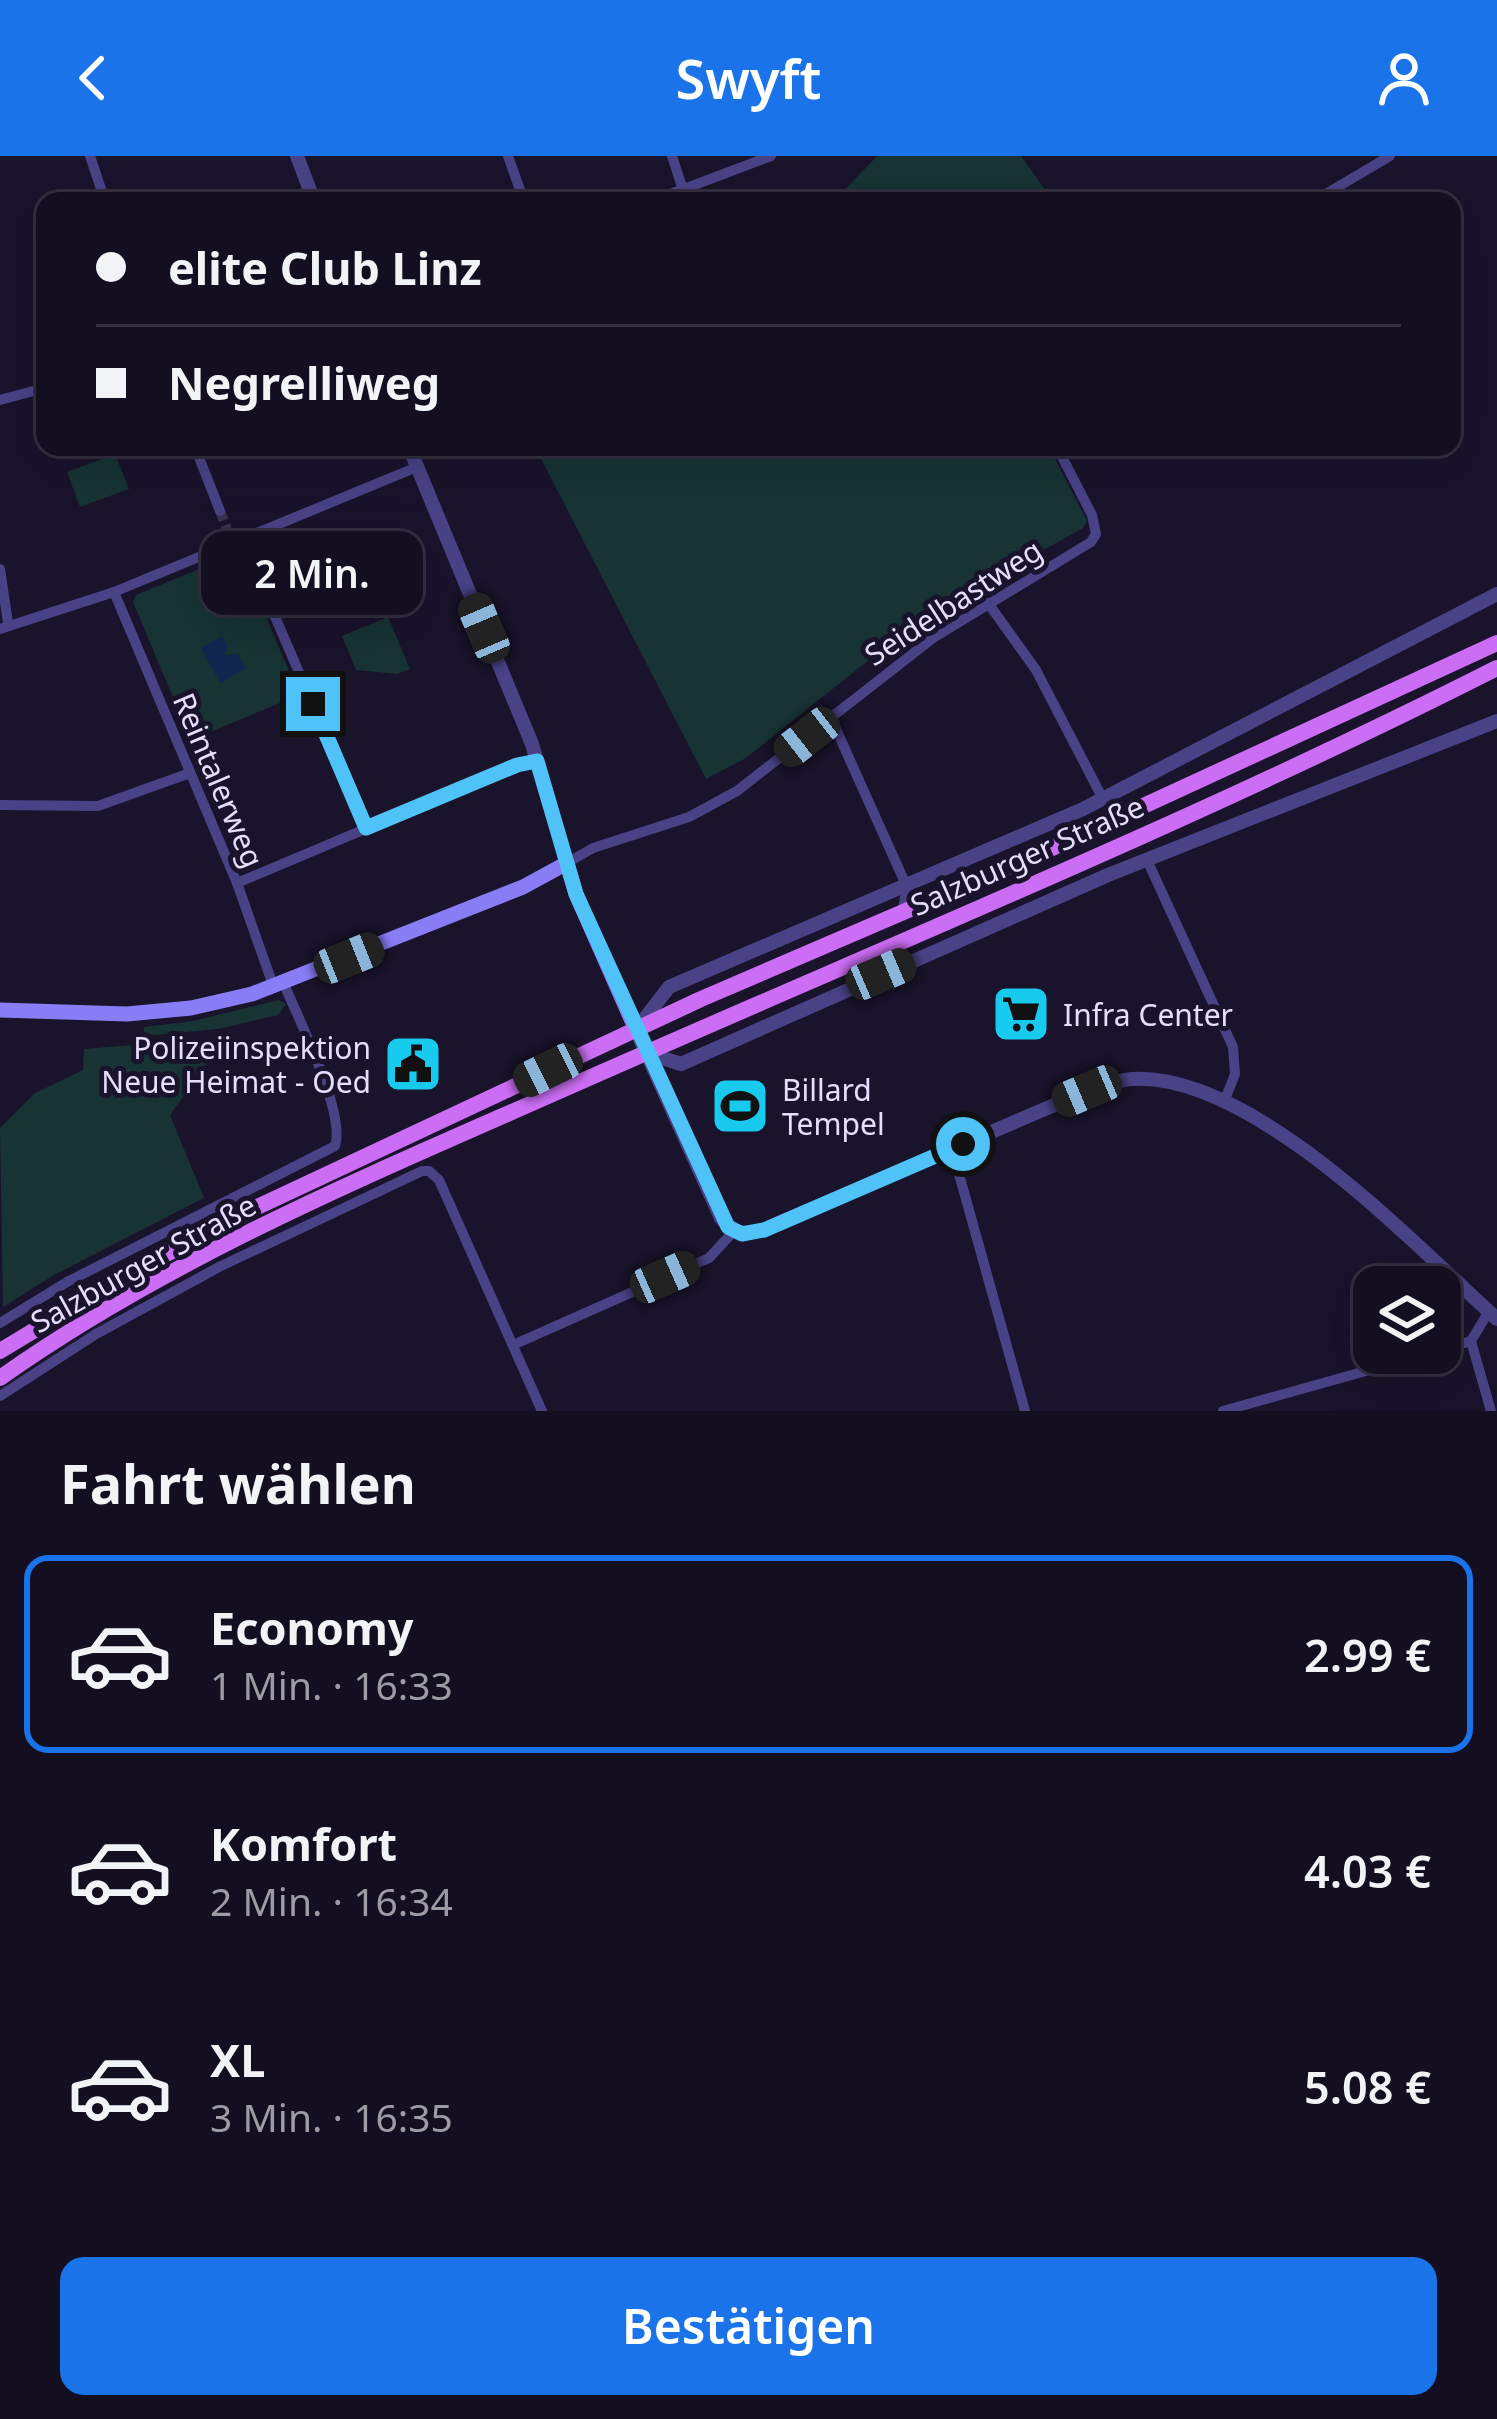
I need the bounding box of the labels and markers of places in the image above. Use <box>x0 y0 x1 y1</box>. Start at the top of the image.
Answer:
supermarket icon: Infra Center <box>990 983 1052 1045</box>
place label: Infra Center <box>1063 994 1233 1035</box>
place label: Polizeiinspektion Neue Heimat - Oed <box>101 1027 371 1102</box>
public building icon: Polizeiinspektion Neue Heimat - Oed <box>382 1033 444 1095</box>
place label: Billard Tempel <box>782 1069 885 1144</box>
sports icon: Billard Tempel <box>709 1075 771 1137</box>

